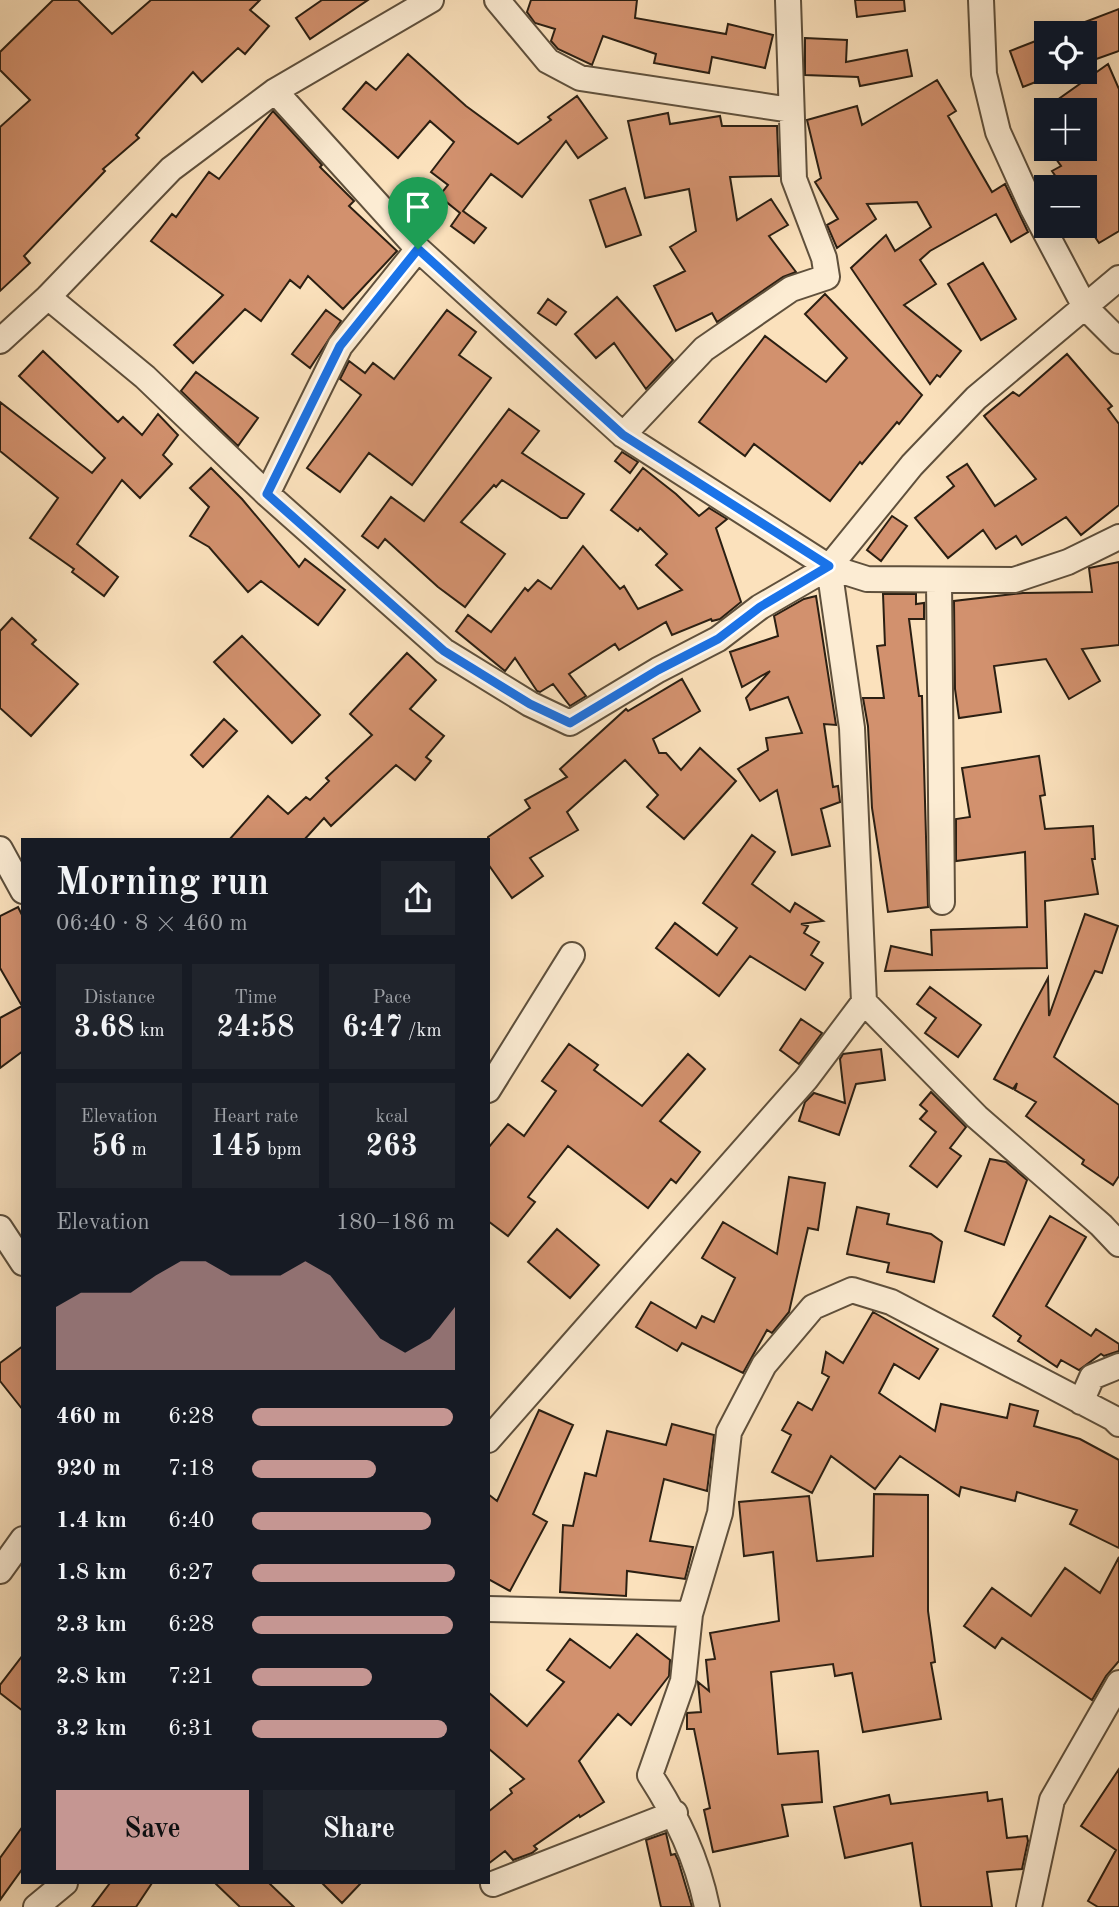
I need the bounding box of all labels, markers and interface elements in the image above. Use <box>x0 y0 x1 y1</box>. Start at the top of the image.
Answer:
map controls <box>1034 21 1097 238</box>
button: locate <box>1034 21 1097 84</box>
button: + <box>1034 98 1097 161</box>
button: − <box>1034 175 1097 238</box>
pin <box>388 177 448 249</box>
icon: arrive <box>399 188 437 226</box>
button: share <box>381 861 455 935</box>
text: Morning run <box>56 865 269 903</box>
text: 06:40 · 8 × 460 m <box>56 912 248 935</box>
text: Distance <box>83 989 155 1008</box>
text: Time <box>234 989 277 1008</box>
text: Pace <box>373 989 411 1008</box>
text: 3.68 <box>74 1013 134 1043</box>
text: 24:58 <box>216 1013 294 1043</box>
text: 6:47 <box>342 1013 403 1043</box>
text: km <box>134 1022 165 1041</box>
text: /km <box>403 1022 442 1041</box>
text: Elevation <box>81 1108 158 1127</box>
text: Heart rate <box>213 1108 298 1127</box>
text: kcal <box>375 1108 408 1127</box>
text: 56 <box>92 1132 126 1162</box>
text: 145 <box>209 1132 262 1162</box>
text: 263 <box>366 1132 418 1162</box>
text: m <box>126 1141 147 1160</box>
text: bpm <box>262 1141 302 1160</box>
text: Elevation <box>56 1211 150 1234</box>
text: 180–186 m <box>336 1211 455 1234</box>
text: 460 m <box>56 1405 121 1428</box>
text: 6:28 <box>168 1405 214 1428</box>
text: 920 m <box>56 1457 121 1480</box>
text: 7:18 <box>168 1457 214 1480</box>
text: 1.4 km <box>56 1509 127 1532</box>
text: 6:40 <box>168 1509 214 1532</box>
text: 1.8 km <box>56 1561 127 1584</box>
text: 6:27 <box>168 1561 214 1584</box>
text: 2.3 km <box>56 1613 127 1636</box>
text: 6:28 <box>168 1613 214 1636</box>
text: 2.8 km <box>56 1665 127 1688</box>
text: 7:21 <box>168 1665 214 1688</box>
text: 3.2 km <box>56 1717 127 1740</box>
text: 6:31 <box>168 1717 214 1740</box>
button: Save <box>56 1790 249 1870</box>
button: Share <box>263 1790 455 1870</box>

